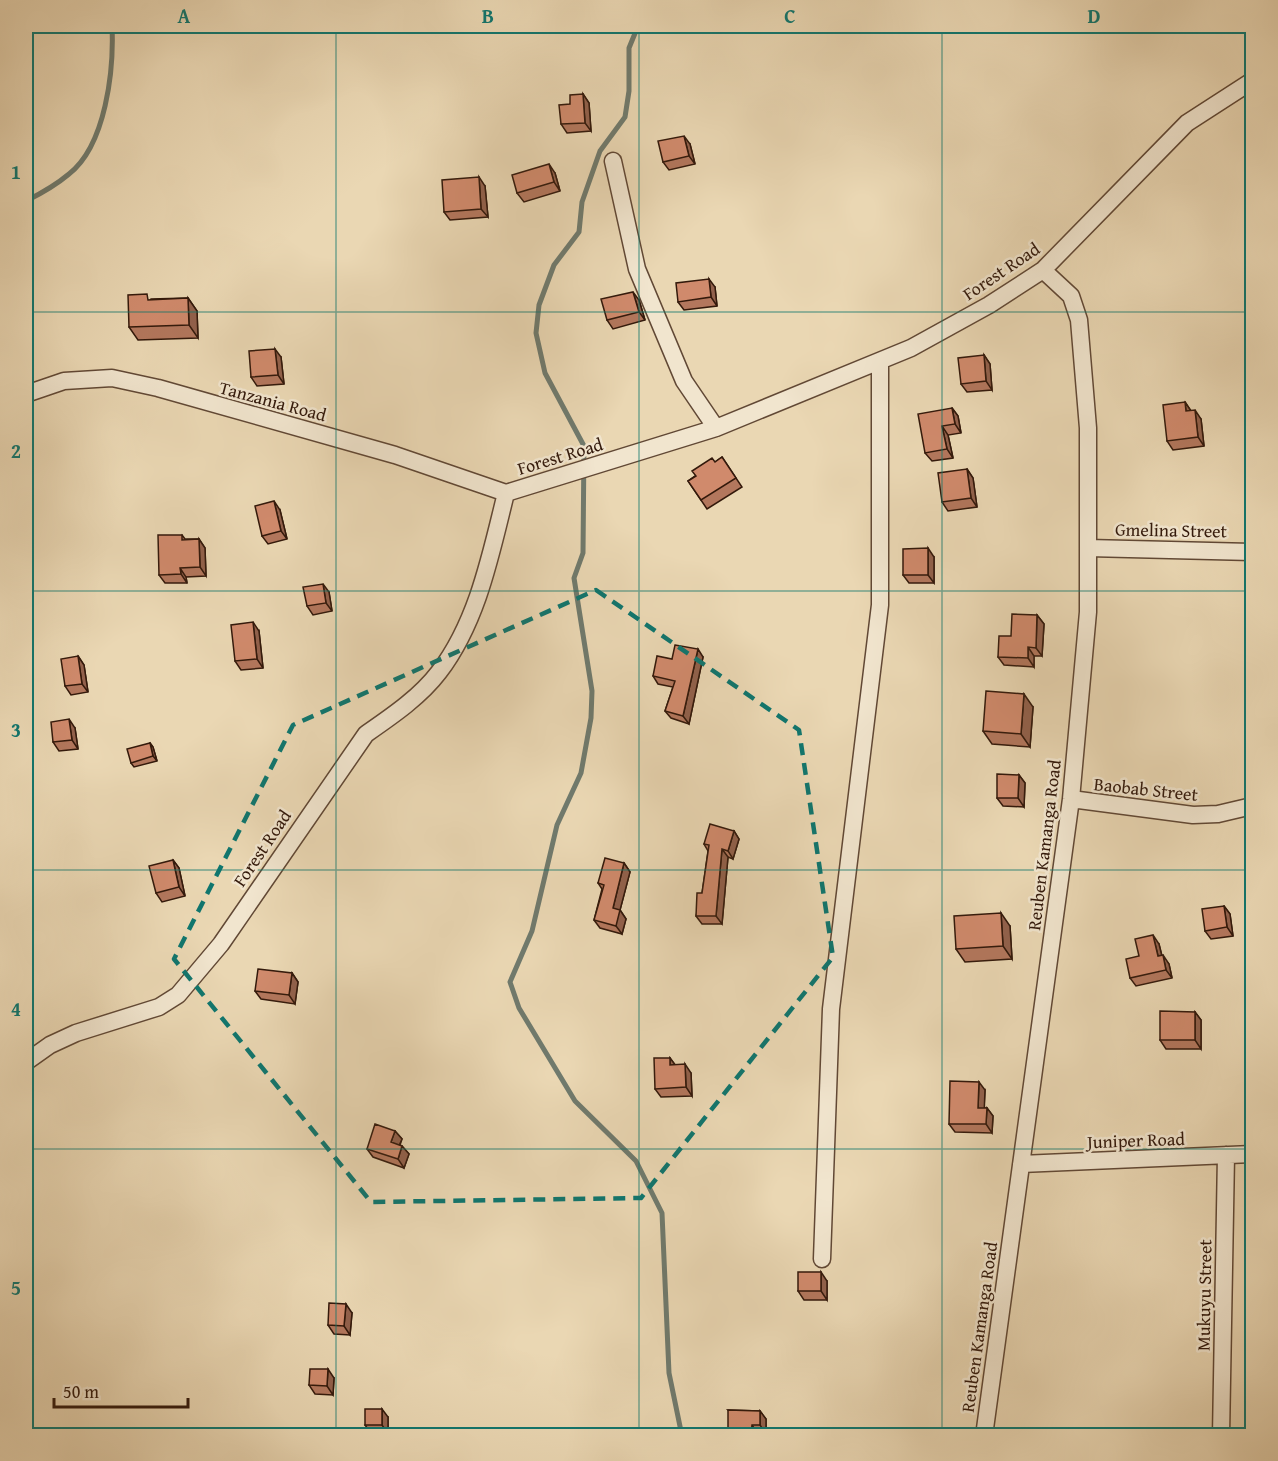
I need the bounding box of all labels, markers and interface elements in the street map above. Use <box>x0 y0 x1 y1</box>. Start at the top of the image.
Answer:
text: A <box>178 1 191 30</box>
text: B <box>482 1 494 30</box>
text: C <box>784 1 796 30</box>
text: D <box>1087 1 1101 30</box>
text: 1 <box>11 157 21 186</box>
street label: Forest Road <box>957 235 1045 307</box>
street label: Tanzania Road <box>217 374 330 428</box>
street label: Forest Road <box>514 430 606 482</box>
text: 2 <box>11 436 21 465</box>
street label: Gmelina Street <box>1115 516 1228 544</box>
text: 3 <box>11 715 21 744</box>
street label: Reuben Kamanga Road <box>1020 758 1068 932</box>
street label: Baobab Street <box>1093 770 1200 808</box>
street label: Forest Road <box>226 804 298 892</box>
text: 4 <box>11 994 21 1023</box>
street label: Juniper Road <box>1085 1125 1186 1155</box>
street label: Mukuyu Street <box>1190 1238 1218 1351</box>
street label: Reuben Kamanga Road <box>954 1240 1004 1414</box>
text: 5 <box>11 1273 21 1302</box>
scale bar <box>54 1371 188 1409</box>
text: 50 m <box>63 1378 99 1405</box>

